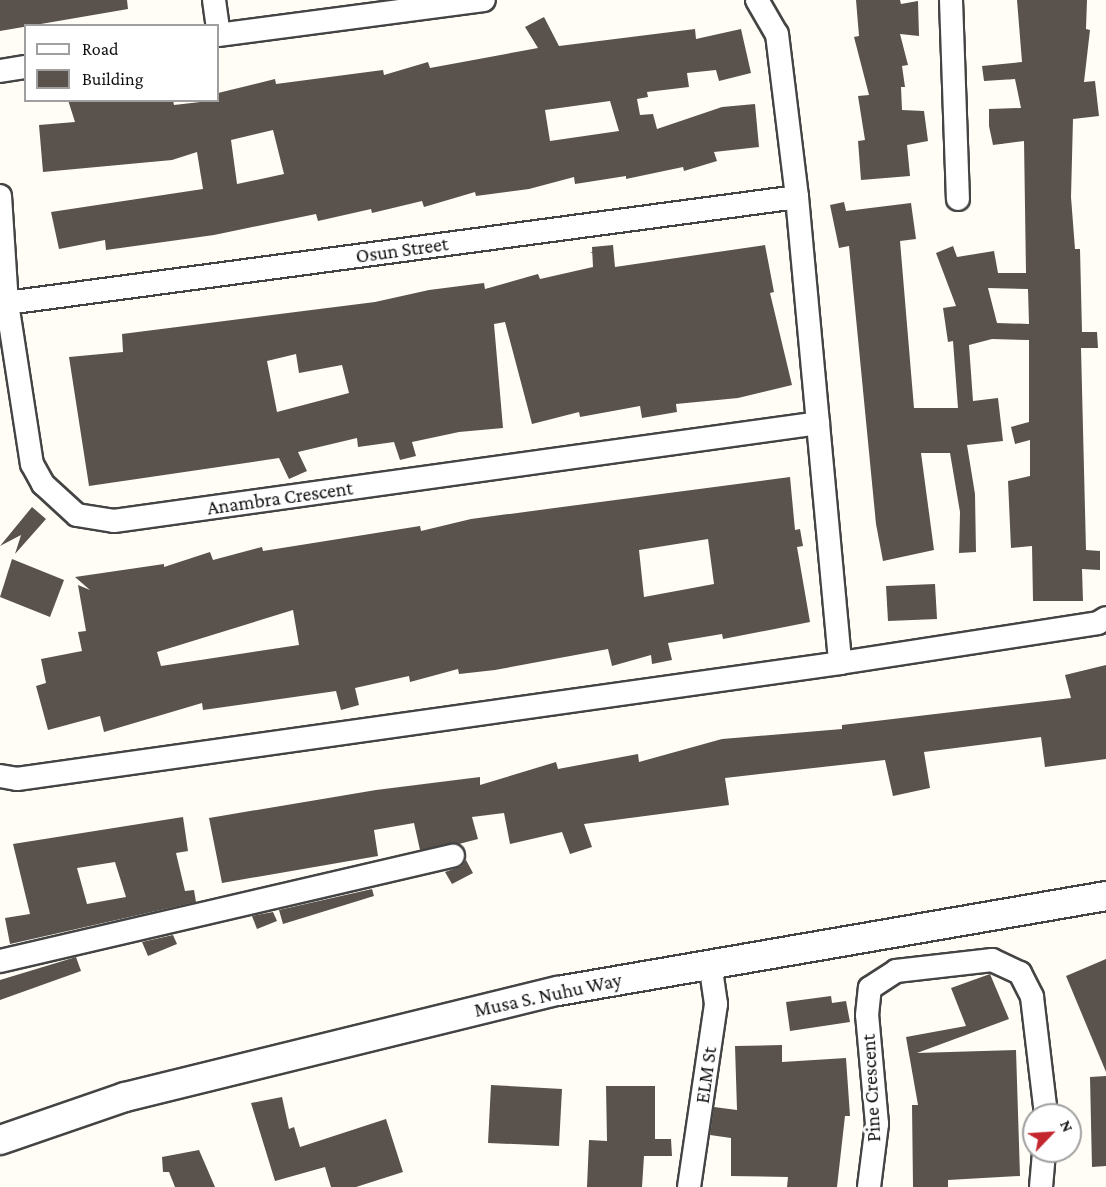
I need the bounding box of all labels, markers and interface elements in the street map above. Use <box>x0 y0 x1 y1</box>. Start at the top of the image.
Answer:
legend <box>24 24 219 102</box>
text: Road <box>82 39 119 59</box>
text: Building <box>82 69 143 89</box>
street label: Osun Street <box>354 232 450 268</box>
street label: Anambra Crescent <box>206 476 354 520</box>
street label: Musa S. Nuhu Way <box>472 968 624 1022</box>
street label: Pine Crescent <box>856 1033 886 1143</box>
street label: ELM St <box>690 1045 722 1105</box>
north arrow <box>1022 1103 1082 1163</box>
text: N <box>1057 1117 1077 1135</box>

